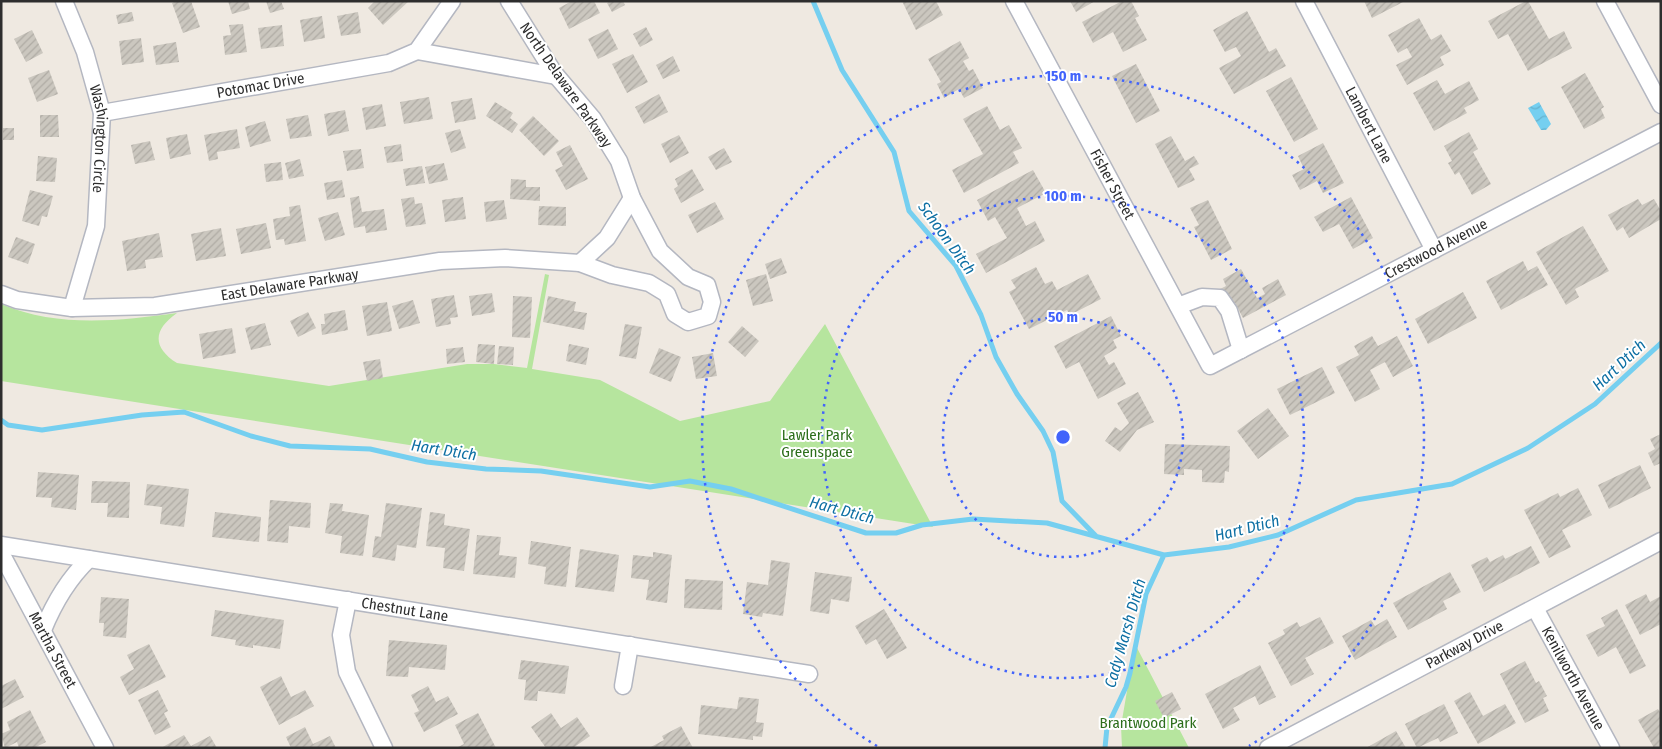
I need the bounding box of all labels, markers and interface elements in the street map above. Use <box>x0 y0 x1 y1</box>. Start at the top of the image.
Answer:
street label: North Delaware Parkway <box>516 19 616 151</box>
text: 150 m <box>1045 67 1081 85</box>
street label: Potomac Drive <box>215 69 306 102</box>
street label: Washington Circle <box>86 83 112 193</box>
street label: Lambert Lane <box>1341 84 1396 166</box>
street label: Fisher Street <box>1086 146 1139 223</box>
text: 100 m <box>1044 187 1082 205</box>
water label: Schoon Ditch <box>914 197 980 278</box>
street label: Crestwood Avenue <box>1382 215 1491 283</box>
street label: East Delaware Parkway <box>219 265 360 304</box>
text: 50 m <box>1048 308 1078 326</box>
water label: Hart Dtich <box>1588 335 1650 395</box>
park label: Lawler Park Greenspace <box>781 426 853 461</box>
centre of rings <box>1054 428 1072 446</box>
water label: Hart Dtich <box>410 435 478 465</box>
water label: Hart Dtich <box>808 492 876 528</box>
water label: Hart Dtich <box>1213 511 1281 545</box>
water label: Cady Marsh Ditch <box>1100 576 1150 690</box>
street label: Chestnut Lane <box>360 594 450 625</box>
street label: Martha Street <box>25 609 80 691</box>
street label: Parkway Drive <box>1422 617 1506 672</box>
street label: Kenilworth Avenue <box>1538 623 1609 733</box>
park label: Brantwood Park <box>1100 714 1196 732</box>

